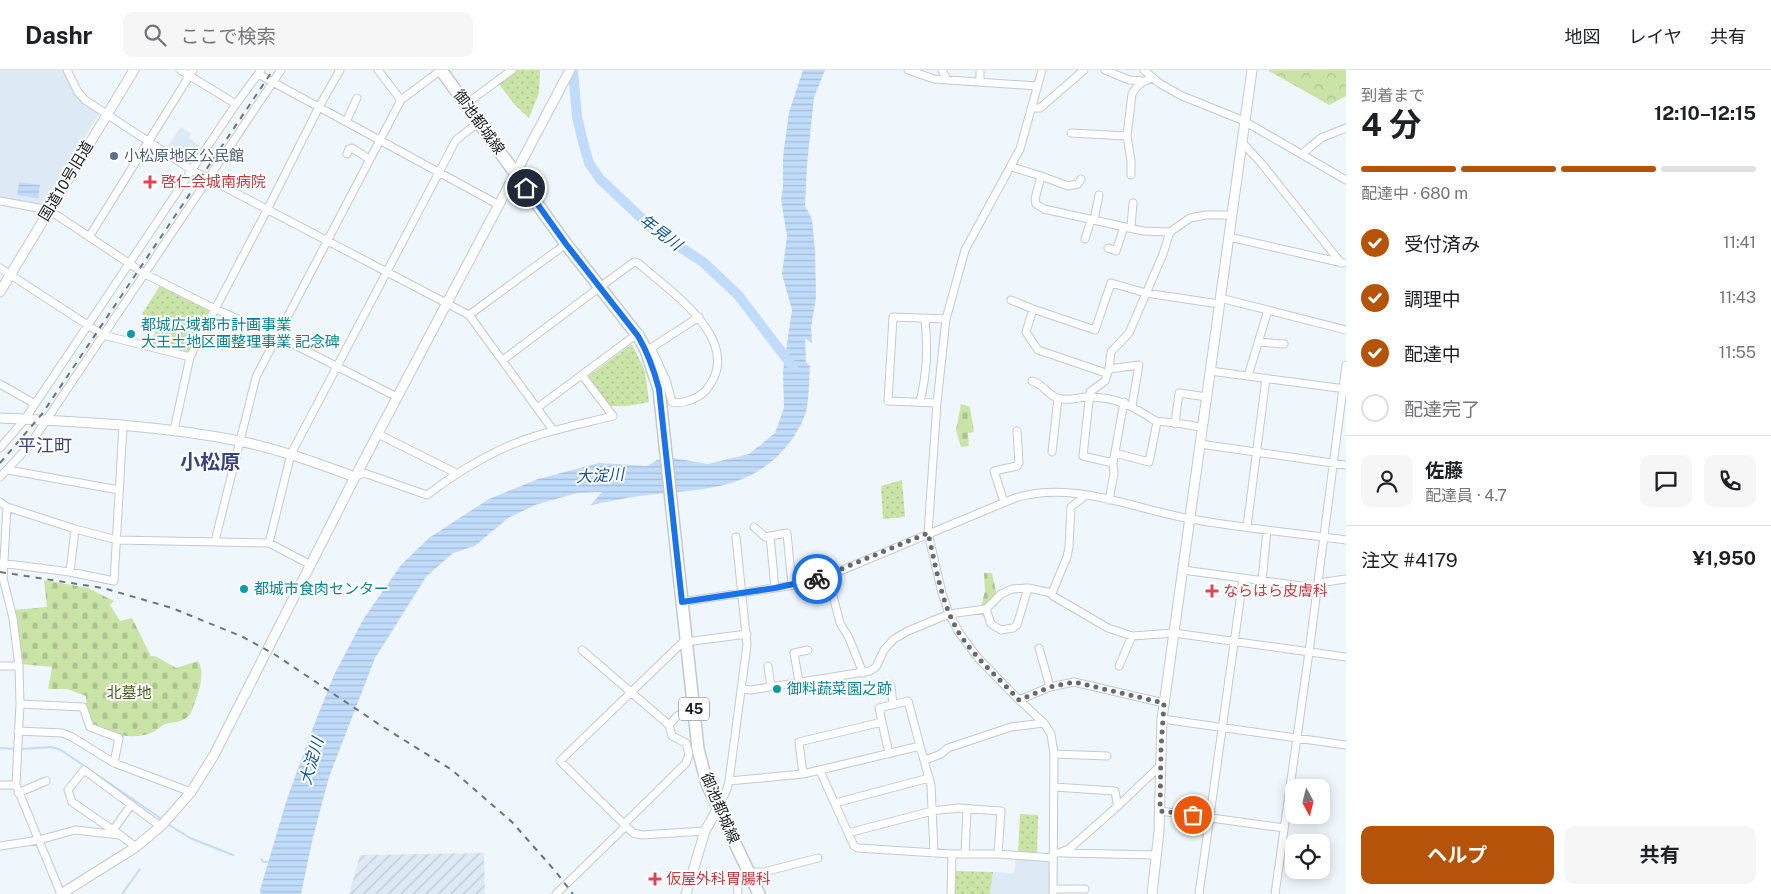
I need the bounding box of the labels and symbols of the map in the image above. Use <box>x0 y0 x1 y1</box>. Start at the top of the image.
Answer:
street label: 御池都城線 <box>450 86 508 157</box>
street label: 国道10号旧道 <box>35 138 96 224</box>
place label: 小松原地区公民館 <box>124 147 244 164</box>
marker: 小松原地区公民館 <box>108 150 120 162</box>
pin <box>505 167 547 209</box>
place label: 啓仁会城南病院 <box>161 173 266 190</box>
marker: 啓仁会城南病院 <box>143 175 157 189</box>
water label: 年見川 <box>636 210 687 256</box>
place label: 都城広域都市計画事業 大王土地区画整理事業 記念碑 <box>141 316 340 350</box>
marker: 都城広域都市計画事業 大王土地区画整理事業 記念碑 <box>125 328 137 340</box>
district label: 平江町 <box>18 435 72 456</box>
district label: 小松原 <box>180 450 240 474</box>
water label: 大淀川 <box>576 465 626 486</box>
courier <box>792 554 842 604</box>
place label: 都城市食肉センター <box>254 580 389 597</box>
place label: ならはら皮膚科 <box>1223 582 1328 599</box>
marker: 都城市食肉センター <box>238 583 250 595</box>
marker: ならはら皮膚科 <box>1205 584 1219 598</box>
place label: 御料蔬菜園之跡 <box>787 680 892 697</box>
marker: 御料蔬菜園之跡 <box>771 683 783 695</box>
park label: 北墓地 <box>106 684 152 701</box>
road number: 45 <box>679 698 709 720</box>
water label: 大淀川 <box>296 734 328 787</box>
street label: 御池都城線 <box>698 770 743 846</box>
north arrow <box>1285 779 1330 824</box>
pin <box>1172 794 1214 836</box>
place label: 仮屋外科胃腸科 <box>666 870 771 887</box>
marker: 仮屋外科胃腸科 <box>648 872 662 886</box>

